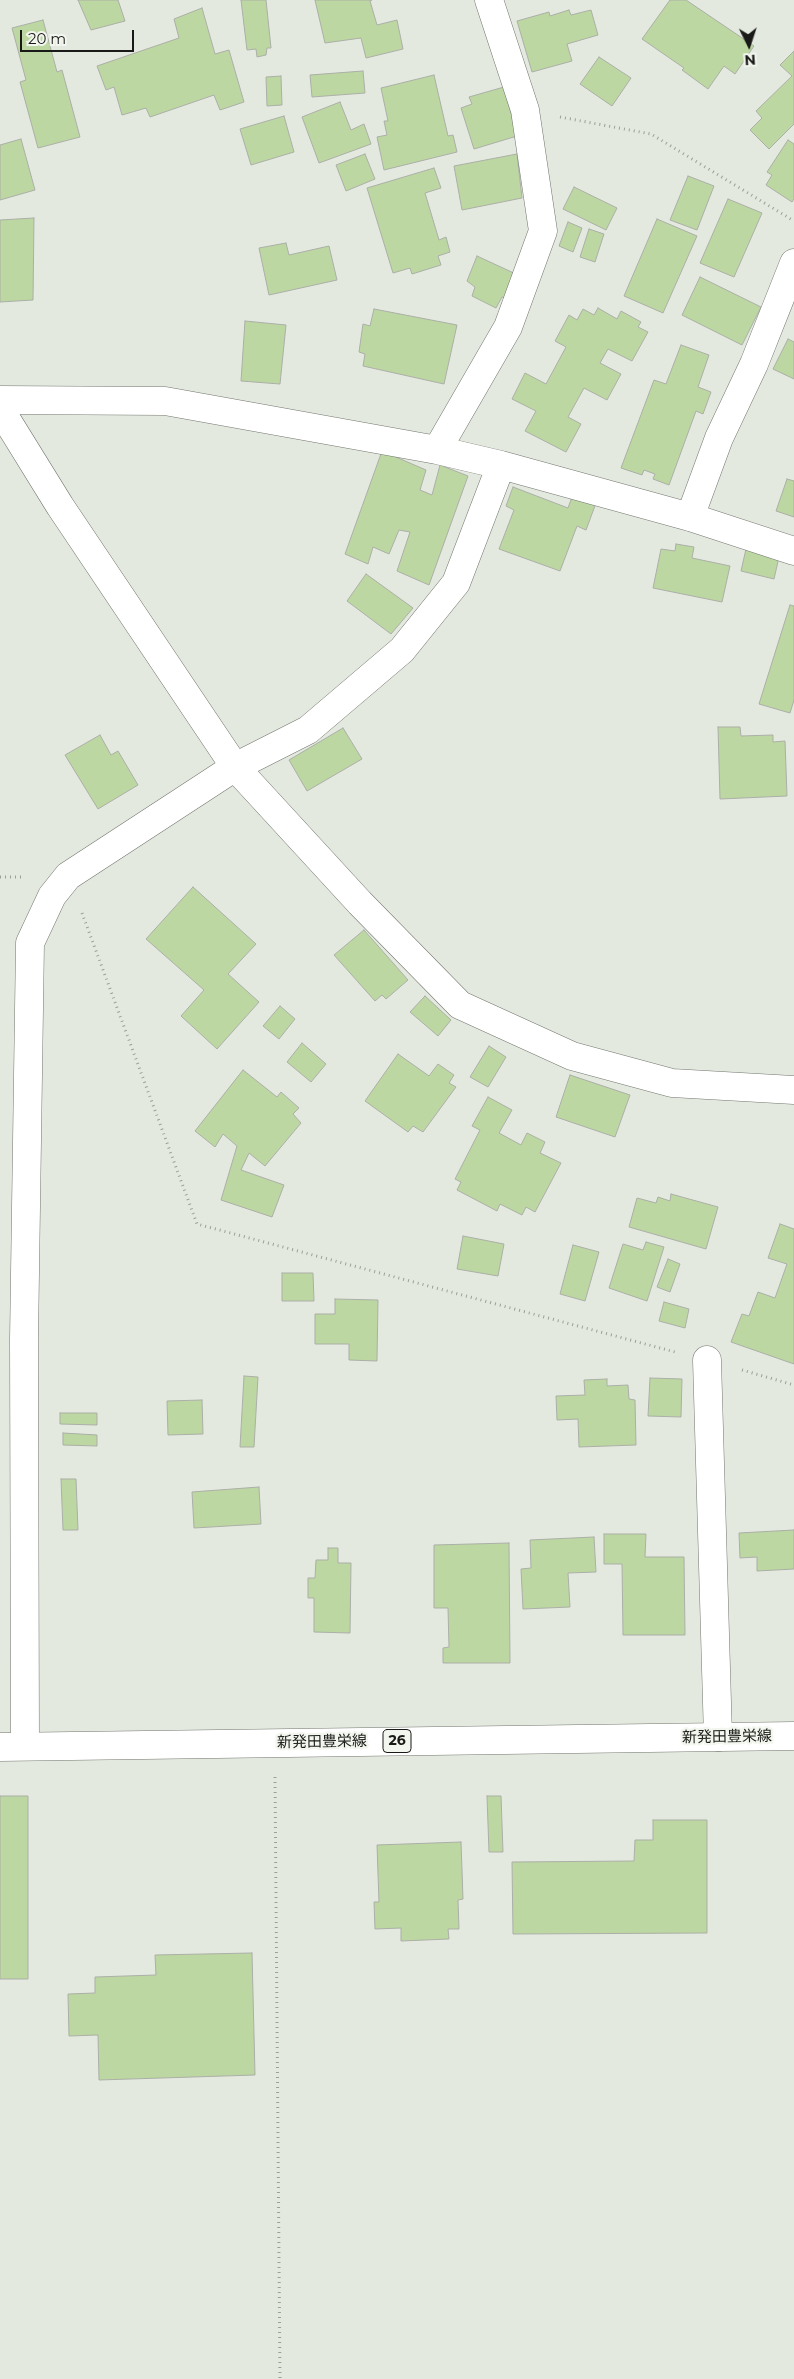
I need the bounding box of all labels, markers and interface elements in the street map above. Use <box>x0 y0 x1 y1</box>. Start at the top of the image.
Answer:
scale bar <box>22 20 136 52</box>
north arrow <box>724 20 774 70</box>
text: 20 m <box>28 29 66 48</box>
text: N <box>744 51 756 69</box>
street label: 新発田豊栄線 <box>682 1727 772 1747</box>
road number: 26 <box>383 1730 411 1752</box>
street label: 新発田豊栄線 <box>277 1732 367 1752</box>

